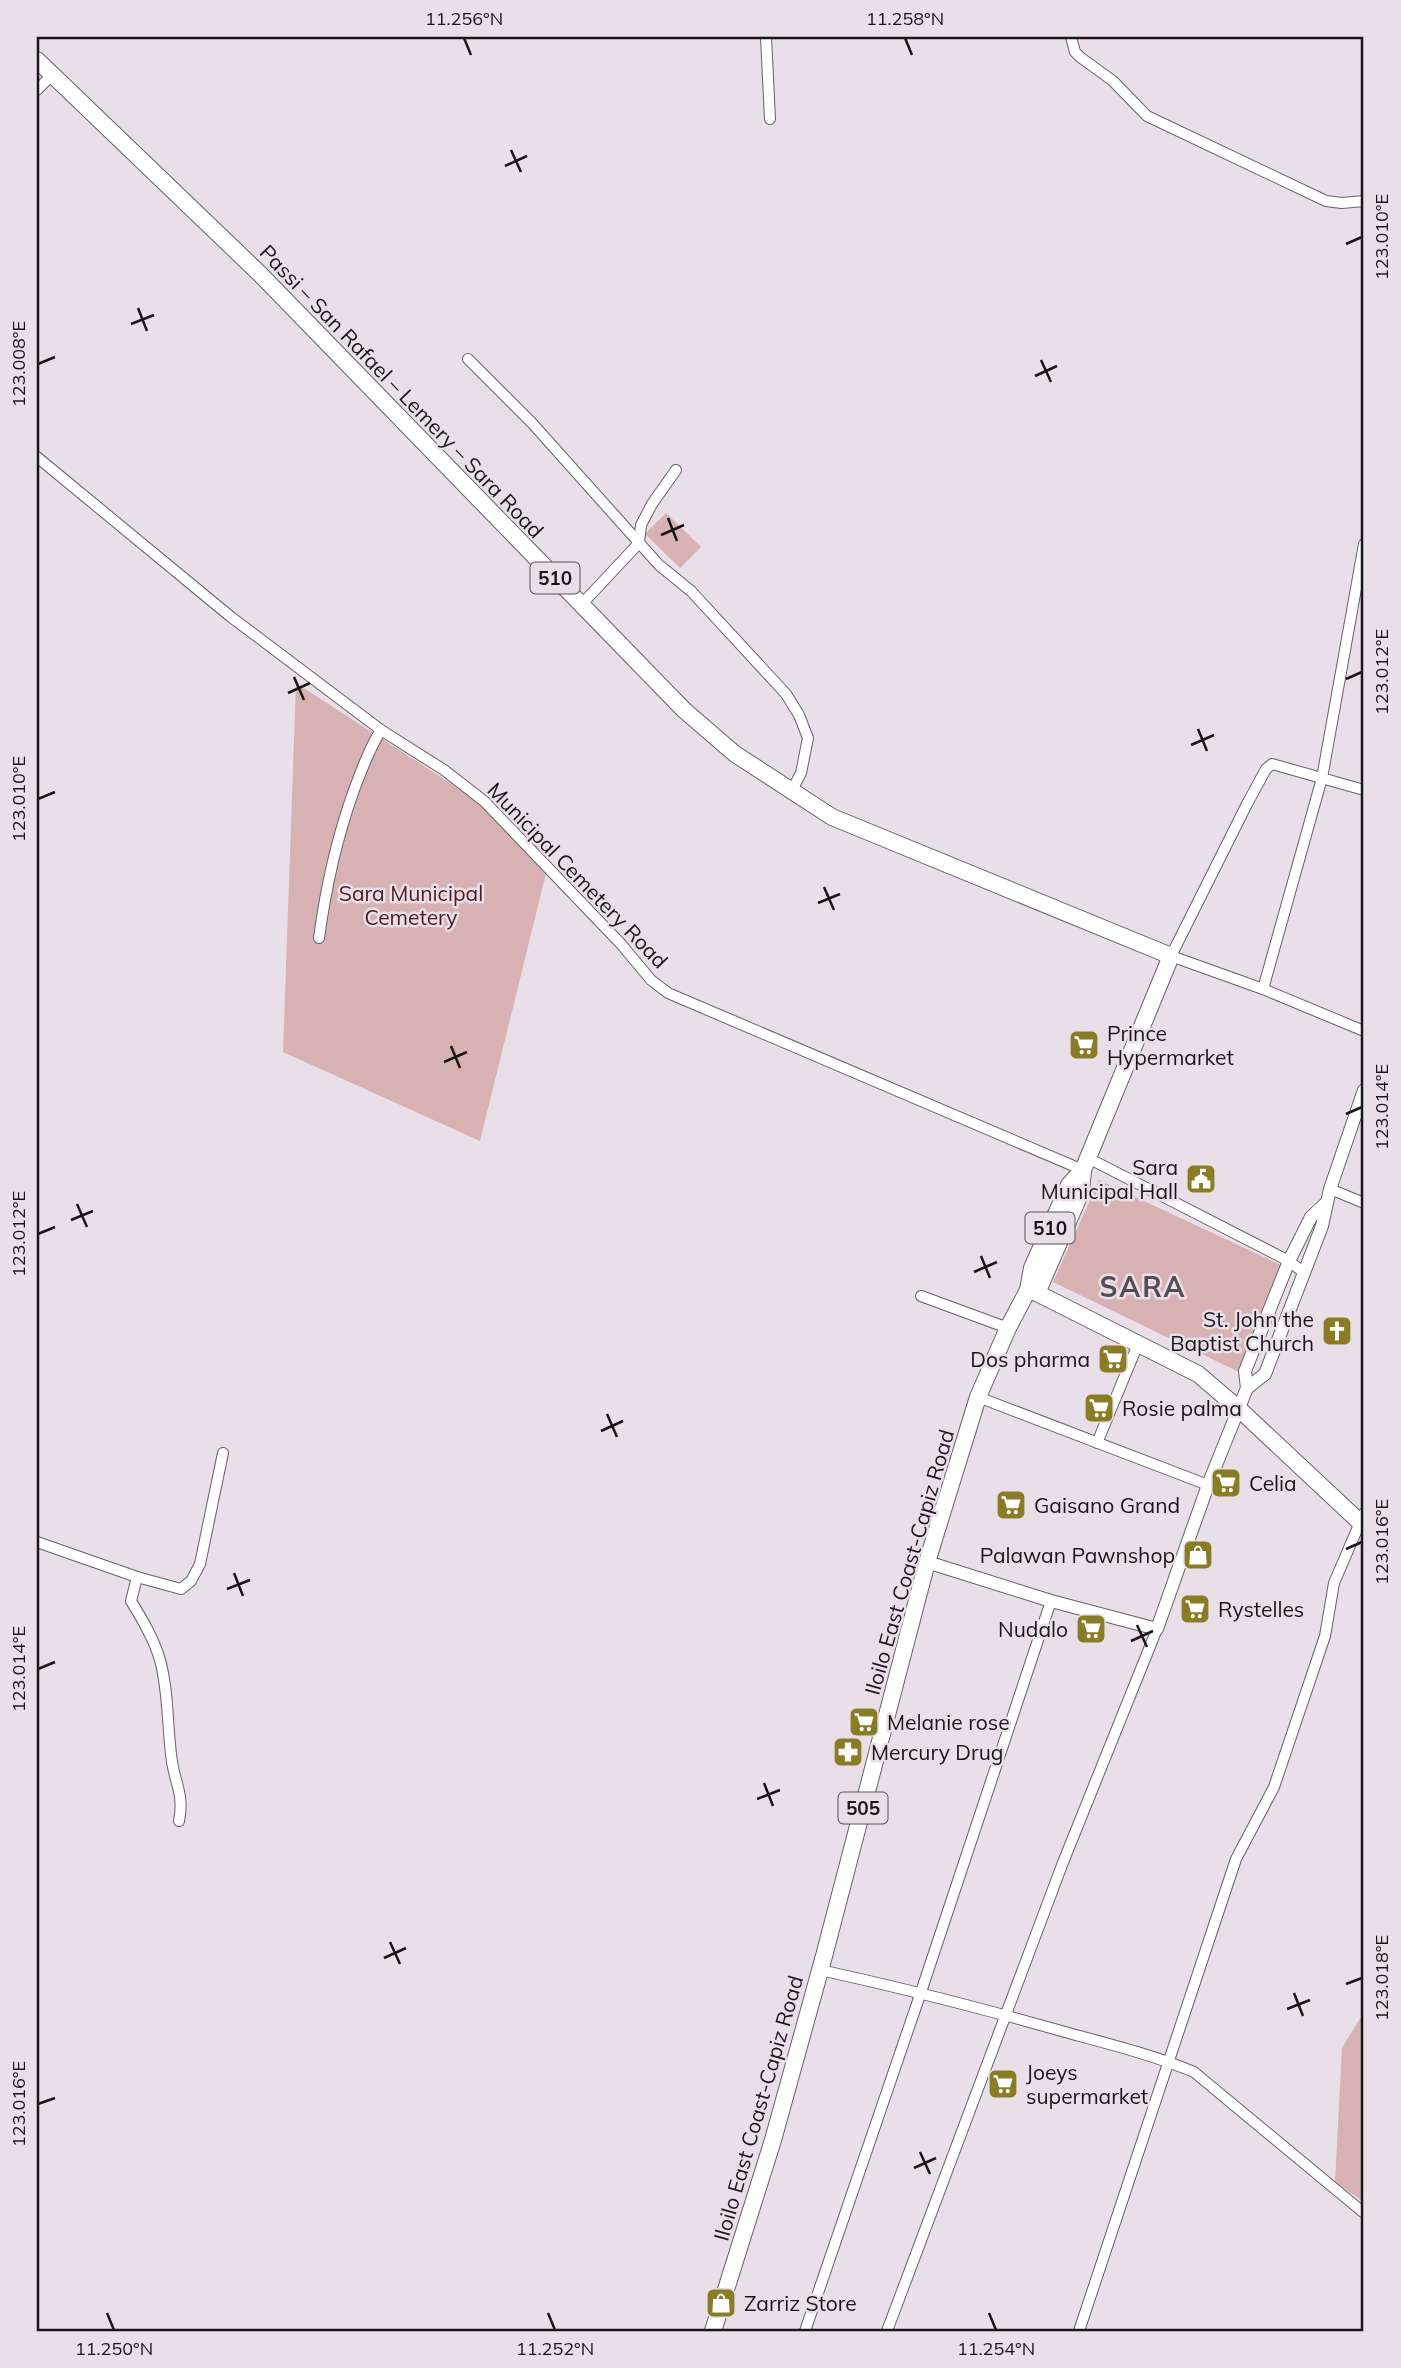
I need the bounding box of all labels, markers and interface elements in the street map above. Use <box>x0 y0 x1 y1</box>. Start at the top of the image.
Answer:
text: 11.256°N <box>425 7 503 30</box>
text: 11.258°N <box>866 7 944 30</box>
text: 123.010°E <box>1370 194 1393 280</box>
street label: Passi – San Rafael – Lemery – Sara Road <box>255 239 549 543</box>
text: 123.008°E <box>7 321 30 407</box>
road number: 510 <box>530 562 580 594</box>
text: 123.012°E <box>1370 629 1393 715</box>
text: 123.010°E <box>7 756 30 842</box>
street label: Municipal Cemetery Road <box>482 777 674 973</box>
park label: Sara Municipal Cemetery <box>339 880 483 930</box>
place label: Prince Hypermarket <box>1107 1020 1234 1070</box>
supermarket icon: Prince Hypermarket <box>1067 1028 1101 1062</box>
text: 123.014°E <box>1370 1064 1393 1150</box>
place label: Sara Municipal Hall <box>1041 1154 1178 1204</box>
public building icon: Sara Municipal Hall <box>1184 1162 1218 1196</box>
text: 123.012°E <box>7 1191 30 1277</box>
road number: 510 <box>1026 1212 1074 1244</box>
district label: SARA <box>1099 1269 1187 1304</box>
place label: St. John the Baptist Church <box>1170 1306 1314 1356</box>
church icon: St. John the Baptist Church <box>1320 1314 1354 1348</box>
supermarket icon: Dos pharma <box>1096 1342 1130 1376</box>
place label: Dos pharma <box>970 1346 1090 1372</box>
supermarket icon: Rosie palma <box>1082 1391 1116 1425</box>
place label: Rosie palma <box>1122 1395 1242 1421</box>
street label: Iloilo East Coast-Capiz Road <box>859 1426 959 1698</box>
supermarket icon: Celia <box>1209 1466 1243 1500</box>
place label: Celia <box>1249 1470 1297 1496</box>
supermarket icon: Gaisano Grand <box>994 1488 1028 1522</box>
place label: Gaisano Grand <box>1034 1492 1180 1518</box>
text: 123.016°E <box>1370 1499 1393 1585</box>
shop icon: Palawan Pawnshop <box>1181 1538 1215 1572</box>
place label: Palawan Pawnshop <box>980 1542 1175 1568</box>
supermarket icon: Rystelles <box>1178 1592 1212 1626</box>
place label: Rystelles <box>1218 1596 1304 1622</box>
supermarket icon: Nudalo <box>1074 1612 1108 1646</box>
place label: Nudalo <box>998 1616 1068 1642</box>
text: 123.014°E <box>7 1626 30 1712</box>
supermarket icon: Melanie rose <box>847 1705 881 1739</box>
place label: Melanie rose <box>887 1709 1010 1735</box>
pharmacy icon: Mercury Drug <box>831 1735 865 1769</box>
place label: Mercury Drug <box>871 1739 1003 1765</box>
road number: 505 <box>838 1792 888 1824</box>
text: 123.018°E <box>1370 1935 1393 2021</box>
street label: Iloilo East Coast-Capiz Road <box>708 1972 808 2244</box>
place label: Joeys supermarket <box>1026 2059 1148 2109</box>
text: 123.016°E <box>7 2061 30 2147</box>
supermarket icon: Joeys supermarket <box>986 2067 1020 2101</box>
shop icon: Zarriz Store <box>704 2286 738 2320</box>
place label: Zarriz Store <box>744 2290 857 2316</box>
text: 11.250°N <box>75 2337 153 2360</box>
text: 11.252°N <box>516 2337 594 2360</box>
text: 11.254°N <box>957 2337 1035 2360</box>

